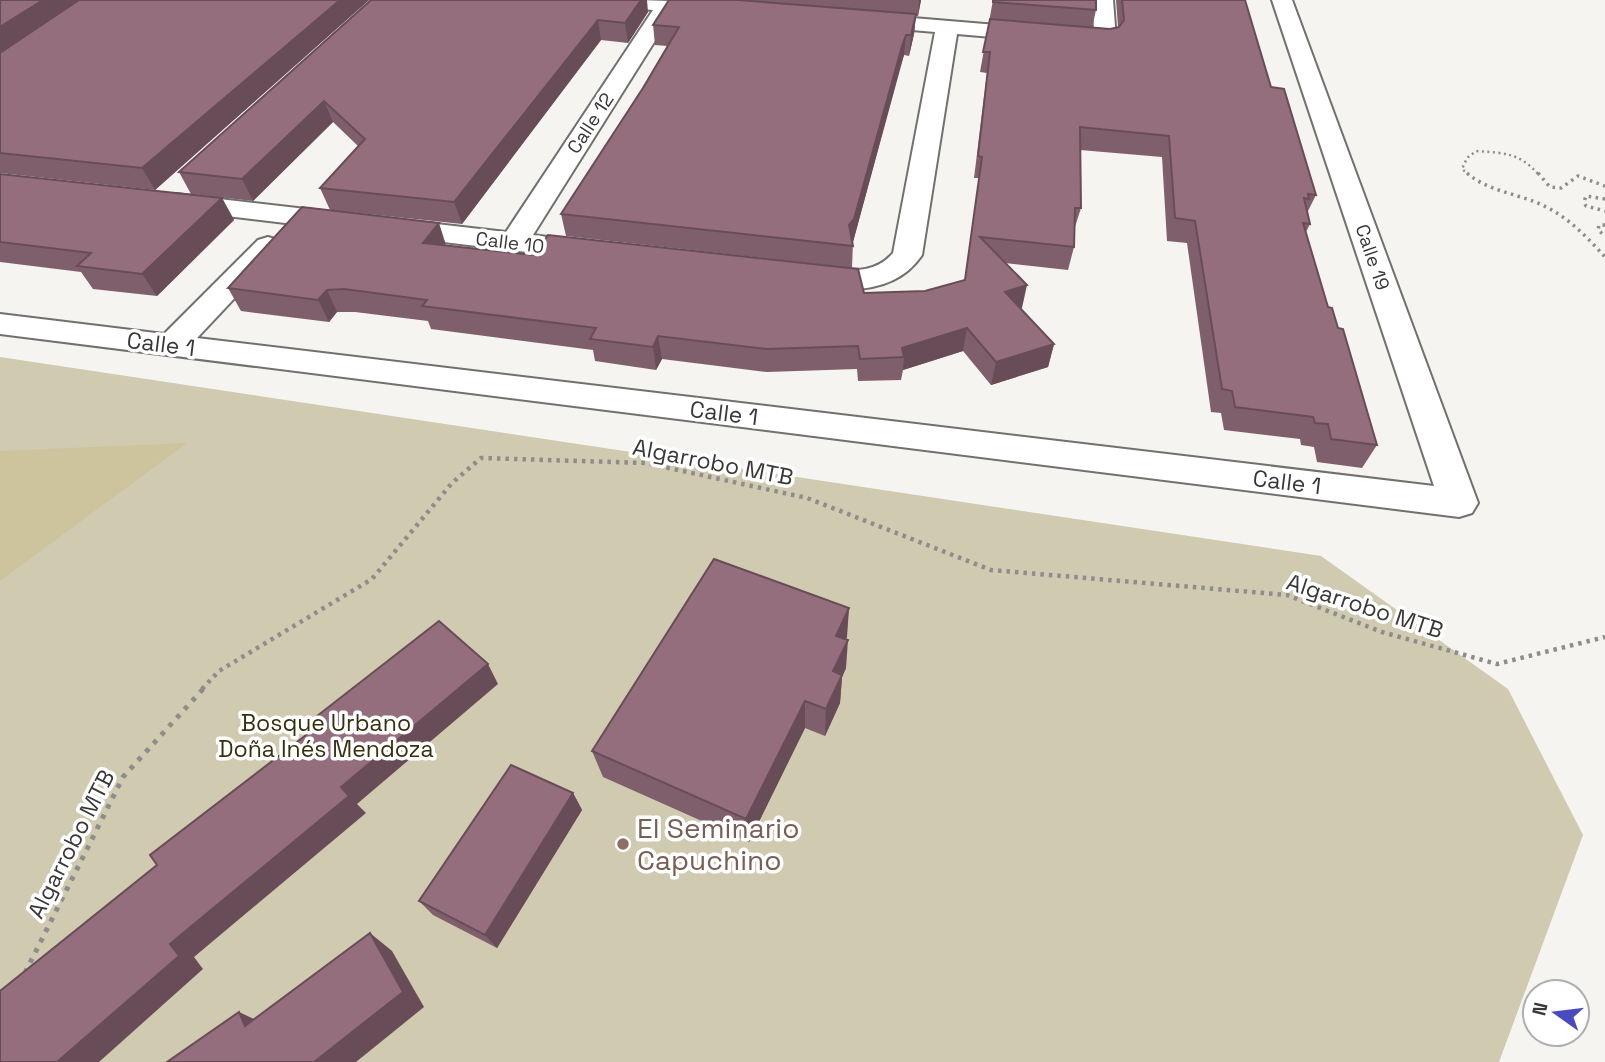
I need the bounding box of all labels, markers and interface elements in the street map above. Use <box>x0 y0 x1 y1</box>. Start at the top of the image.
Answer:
street label: Calle 12 <box>561 88 619 159</box>
street label: Calle 19 <box>1350 221 1395 293</box>
street label: Calle 10 <box>474 226 546 259</box>
street label: Calle 1 <box>125 325 197 363</box>
street label: Calle 1 <box>688 394 760 432</box>
street label: Algarrobo MTB <box>630 432 796 492</box>
street label: Calle 1 <box>1251 463 1323 501</box>
street label: Algarrobo MTB <box>1283 567 1447 645</box>
park label: Bosque Urbano Doña Inés Mendoza <box>218 708 434 764</box>
street label: Algarrobo MTB <box>21 765 121 923</box>
place label: El Seminario Capuchino <box>637 810 799 878</box>
marker: El Seminario Capuchino <box>615 836 631 852</box>
north arrow <box>1521 978 1591 1048</box>
text: N <box>1526 1000 1554 1018</box>

